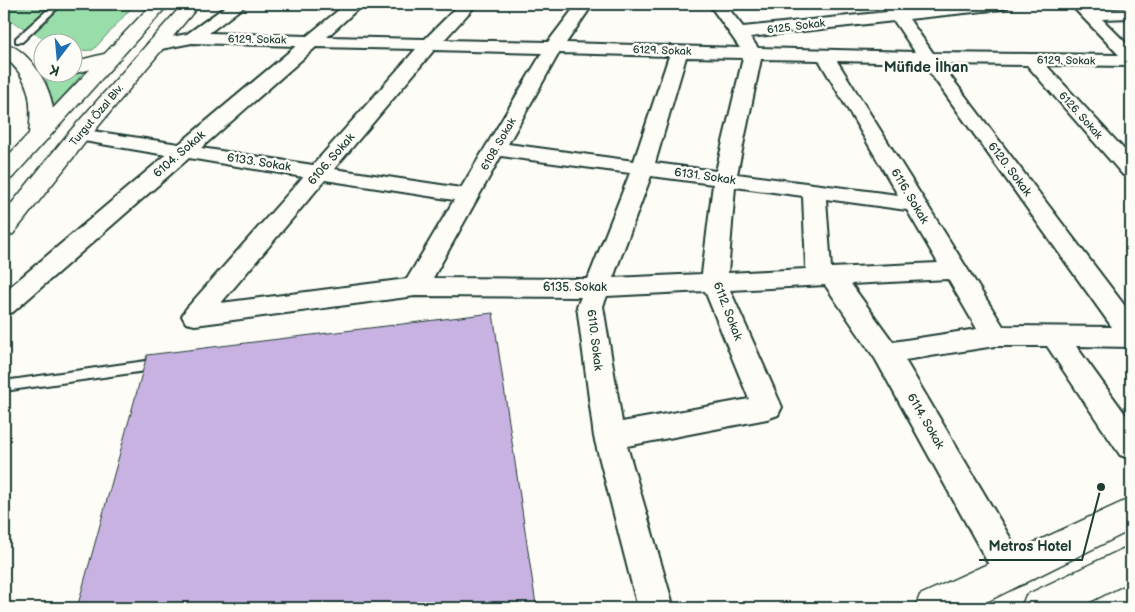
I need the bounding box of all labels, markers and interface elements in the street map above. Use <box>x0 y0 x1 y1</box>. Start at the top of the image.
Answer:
street label: 6125. Sokak <box>766 16 826 37</box>
north arrow <box>32 32 82 82</box>
street label: 6129. Sokak <box>228 32 287 47</box>
street label: 6129. Sokak <box>633 43 692 58</box>
street label: 6129. Sokak <box>1037 53 1096 68</box>
district label: Müfide İlhan <box>884 57 968 77</box>
text: K <box>47 60 61 80</box>
street label: Turgut Özal Blv. <box>66 81 126 149</box>
street label: 6126. Sokak <box>1056 89 1106 142</box>
street label: 6108. Sokak <box>478 115 519 173</box>
street label: 6104. Sokak <box>150 128 209 181</box>
street label: 6106. Sokak <box>305 130 358 188</box>
street label: 6120. Sokak <box>984 139 1035 199</box>
street label: 6133. Sokak <box>226 150 292 175</box>
street label: 6131. Sokak <box>673 165 737 188</box>
street label: 6116. Sokak <box>887 166 932 227</box>
street label: 6135. Sokak <box>543 280 607 295</box>
street label: 6112. Sokak <box>710 280 746 343</box>
street label: 6110. Sokak <box>583 309 606 372</box>
street label: 6114. Sokak <box>904 391 948 452</box>
callout: Metros Hotel <box>979 531 1082 560</box>
text: Metros Hotel <box>988 538 1072 555</box>

